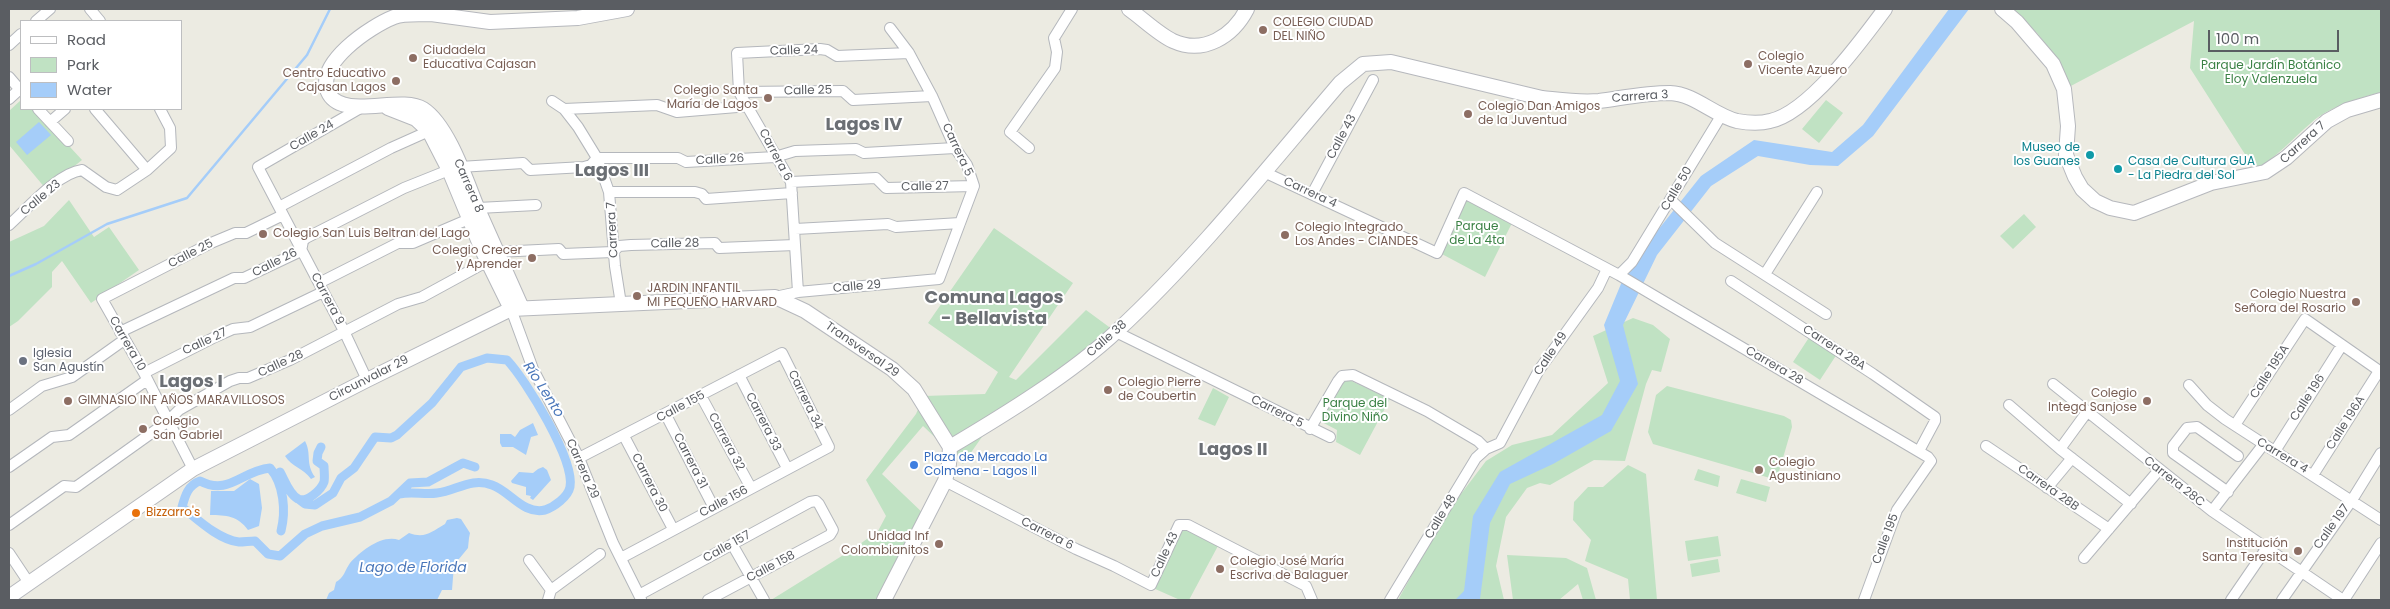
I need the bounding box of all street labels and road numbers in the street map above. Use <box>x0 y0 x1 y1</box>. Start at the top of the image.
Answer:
street label: Calle 24 <box>770 43 818 59</box>
street label: Calle 25 <box>784 83 832 99</box>
street label: Carrera 3 <box>1611 88 1669 106</box>
street label: Calle 43 <box>1324 112 1360 162</box>
street label: Calle 24 <box>287 118 337 154</box>
street label: Carrera 7 <box>2277 119 2329 167</box>
street label: Carrera 5 <box>938 121 976 179</box>
street label: Carrera 6 <box>755 126 795 184</box>
street label: Calle 26 <box>695 152 745 168</box>
street label: Carrera 8 <box>450 157 486 215</box>
street label: Calle 50 <box>1658 164 1696 214</box>
street label: Carrera 4 <box>1281 174 1339 212</box>
street label: Calle 23 <box>18 177 64 219</box>
street label: Calle 27 <box>901 179 949 195</box>
street label: Carrera 7 <box>604 202 622 258</box>
street label: Calle 28 <box>651 236 699 252</box>
street label: Calle 25 <box>166 237 216 271</box>
street label: Calle 26 <box>250 246 300 280</box>
street label: Carrera 9 <box>307 270 347 328</box>
street label: Calle 29 <box>832 278 882 296</box>
street label: Carrera 10 <box>106 314 148 374</box>
street label: Calle 38 <box>1084 318 1130 360</box>
street label: Transversal 29 <box>822 319 902 381</box>
street label: Carrera 28A <box>1800 322 1868 374</box>
street label: Calle 27 <box>180 325 230 359</box>
street label: Calle 49 <box>1531 330 1571 378</box>
street label: Calle 195A <box>2247 343 2293 401</box>
street label: Carrera 28 <box>1743 344 1805 388</box>
street label: Calle 28 <box>256 347 306 381</box>
street label: Circunvalar 29 <box>327 353 411 405</box>
street label: Carrera 34 <box>784 368 826 432</box>
street label: Calle 196 <box>2288 372 2328 424</box>
street label: Calle 155 <box>654 388 708 426</box>
street label: Carrera 33 <box>742 390 784 454</box>
street label: Carrera 5 <box>1248 393 1306 431</box>
street label: Calle 196A <box>2324 393 2368 453</box>
street label: Carrera 32 <box>705 411 747 473</box>
street label: Carrera 31 <box>670 431 710 491</box>
street label: Carrera 4 <box>2254 435 2310 477</box>
street label: Carrera 29 <box>562 437 602 501</box>
street label: Carrera 30 <box>628 451 670 515</box>
street label: Carrera 28C <box>2141 454 2207 510</box>
street label: Carrera 28B <box>2015 462 2081 514</box>
street label: Calle 156 <box>697 483 751 521</box>
street label: Calle 48 <box>1422 492 1460 542</box>
street label: Calle 197 <box>2311 502 2353 552</box>
street label: Calle 195 <box>1870 512 1902 566</box>
street label: Carrera 6 <box>1018 515 1076 553</box>
street label: Calle 157 <box>701 528 753 566</box>
street label: Calle 43 <box>1148 530 1182 580</box>
street label: Calle 158 <box>744 548 798 586</box>

